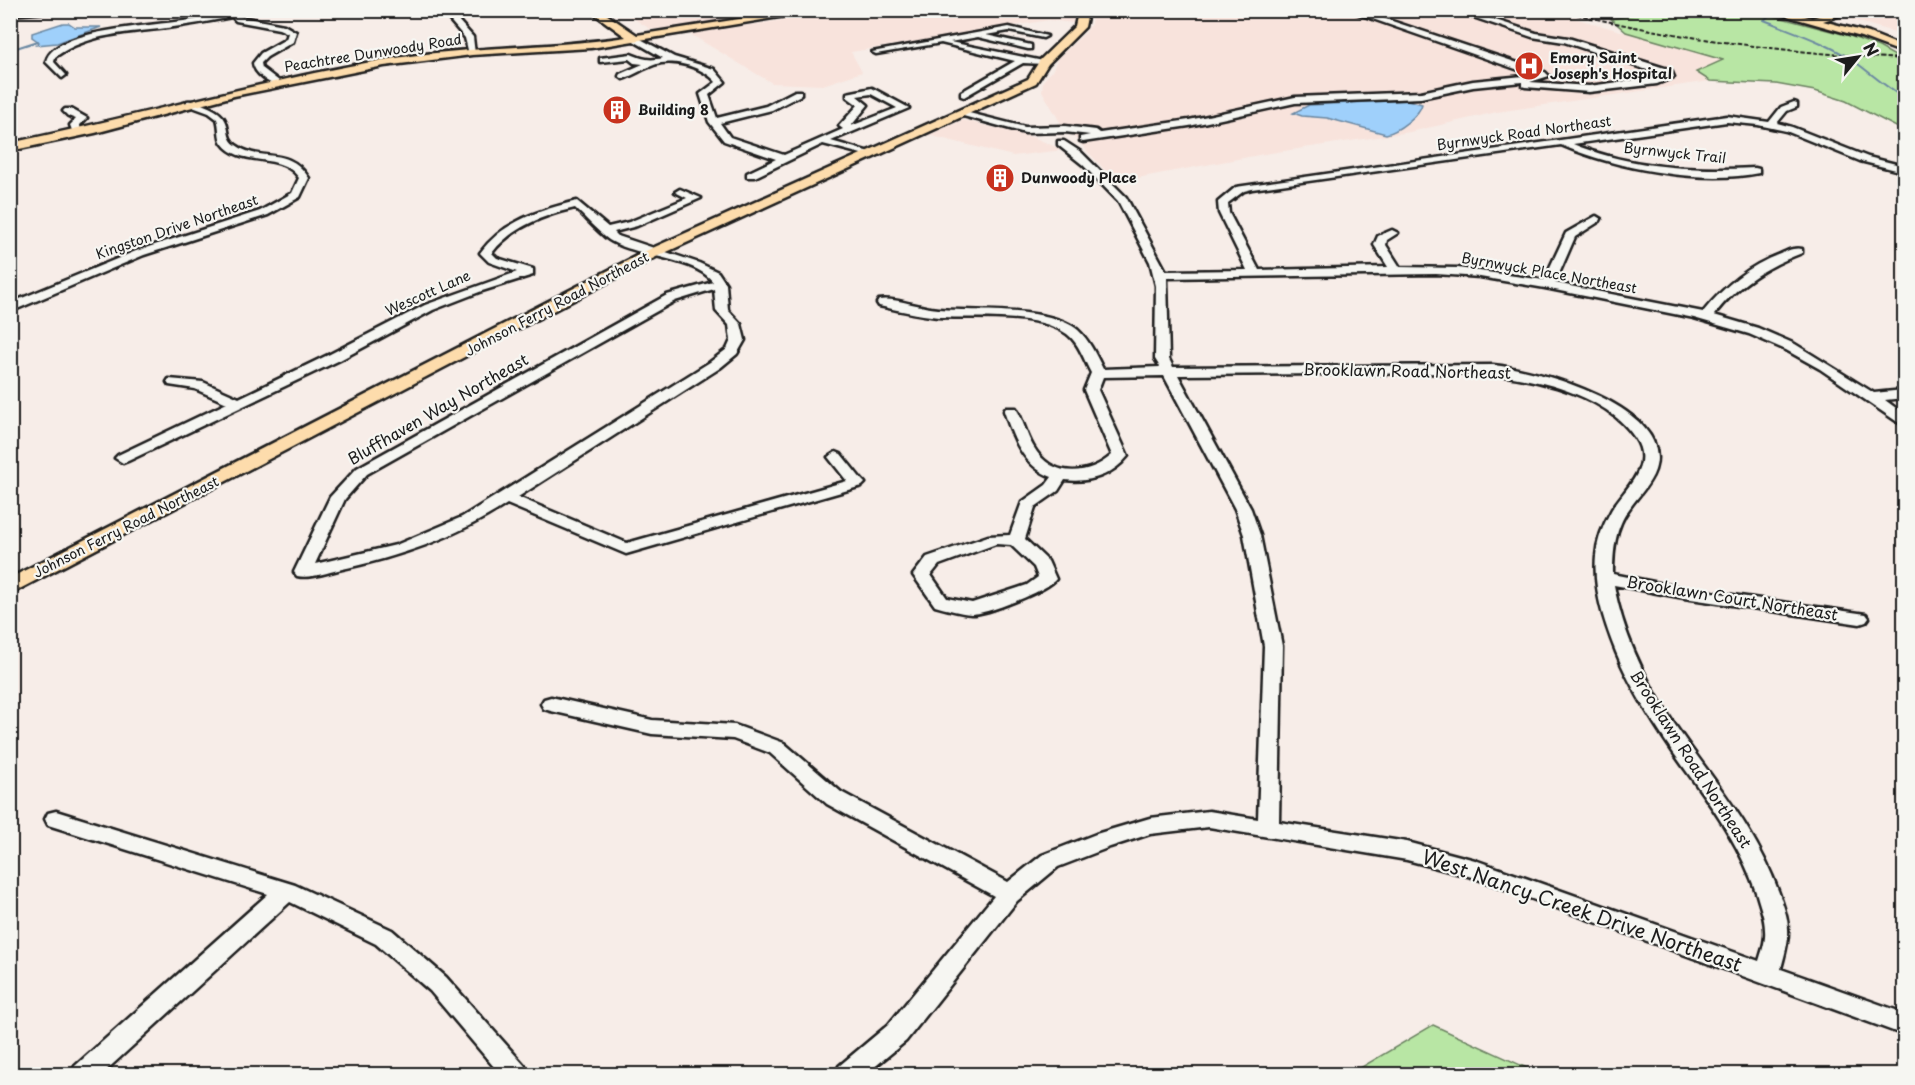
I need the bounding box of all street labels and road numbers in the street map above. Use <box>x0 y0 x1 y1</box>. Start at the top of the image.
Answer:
street label: Peachtree Dunwoody Road <box>283 28 463 77</box>
street label: Byrnwyck Road Northeast <box>1435 110 1613 155</box>
street label: Byrnwyck Trail <box>1623 137 1727 168</box>
street label: Kingston Drive Northeast <box>93 189 261 264</box>
street label: Johnson Ferry Road Northeast <box>461 246 653 361</box>
street label: Byrnwyck Place Northeast <box>1460 247 1638 298</box>
street label: Wescott Lane <box>382 264 474 321</box>
street label: Bluffhaven Way Northeast <box>343 347 532 470</box>
street label: Brooklawn Road Northeast <box>1303 356 1511 384</box>
street label: Johnson Ferry Road Northeast <box>29 470 223 583</box>
street label: Brooklawn Court Northeast <box>1625 568 1840 626</box>
street label: Brooklawn Road Northeast <box>1625 665 1759 852</box>
street label: West Nancy Creek Drive Northeast <box>1418 841 1746 979</box>

